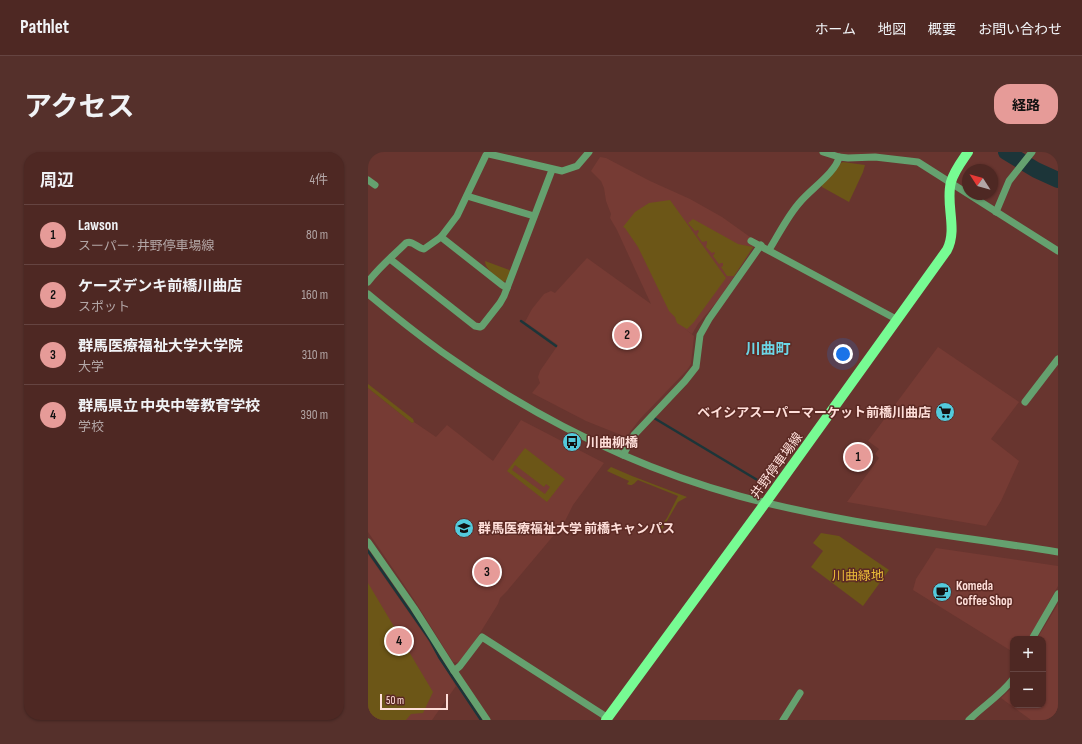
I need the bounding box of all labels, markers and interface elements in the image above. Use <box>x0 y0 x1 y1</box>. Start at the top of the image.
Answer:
text: Pathlet <box>20 16 69 39</box>
text: ホーム <box>814 21 856 38</box>
text: 地図 <box>878 21 906 38</box>
text: 概要 <box>928 21 956 38</box>
text: お問い合わせ <box>978 21 1062 38</box>
button: 経路 <box>994 84 1058 124</box>
text: アクセス <box>24 91 135 124</box>
north arrow <box>962 164 998 200</box>
text: 周辺 <box>40 171 74 191</box>
text: 4件 <box>310 172 328 188</box>
text: Lawson <box>78 216 118 235</box>
text: 1 <box>50 227 56 243</box>
text: 80 m <box>306 227 328 243</box>
text: スーパー · 井野停車場線 <box>78 238 215 254</box>
text: ケーズデンキ前橋川曲店 <box>78 277 242 296</box>
text: 2 <box>50 287 56 303</box>
text: 160 m <box>302 287 328 303</box>
text: スポット <box>78 299 130 315</box>
pin: 2 <box>614 320 640 350</box>
text: 群馬医療福祉大学大学院 <box>78 337 243 356</box>
district label: 川曲町 <box>745 340 791 359</box>
your location <box>833 344 853 364</box>
text: 3 <box>50 347 56 363</box>
text: 310 m <box>302 347 328 363</box>
text: 大学 <box>78 359 104 375</box>
text: 群馬県立 中央中等教育学校 <box>78 397 260 416</box>
supermarket icon: ベイシアスーパーマーケット前橋川曲店 <box>934 401 956 423</box>
place label: ベイシアスーパーマーケット前橋川曲店 <box>697 405 931 421</box>
text: 4 <box>50 407 56 423</box>
text: 390 m <box>301 407 328 423</box>
text: 学校 <box>78 419 104 435</box>
street label: 井野停車場線 <box>747 429 806 502</box>
bus stop icon: 川曲柳橋 <box>561 431 583 453</box>
place label: 川曲柳橋 <box>586 435 638 451</box>
pin: 1 <box>845 442 871 472</box>
school or university icon: 群馬医療福祉大学 前橋キャンパス <box>453 517 475 539</box>
place label: 群馬医療福祉大学 前橋キャンパス <box>478 521 675 537</box>
pin: 3 <box>474 557 500 587</box>
park label: 川曲緑地 <box>832 568 884 584</box>
place label: Komeda Coffee Shop <box>956 578 1013 609</box>
cafe icon: Komeda Coffee Shop <box>931 581 953 603</box>
pin: 4 <box>386 626 412 656</box>
map controls <box>1010 636 1046 708</box>
button: + <box>1010 636 1046 672</box>
button: − <box>1010 672 1046 708</box>
scale bar <box>380 692 448 711</box>
text: 50 m <box>386 694 404 707</box>

